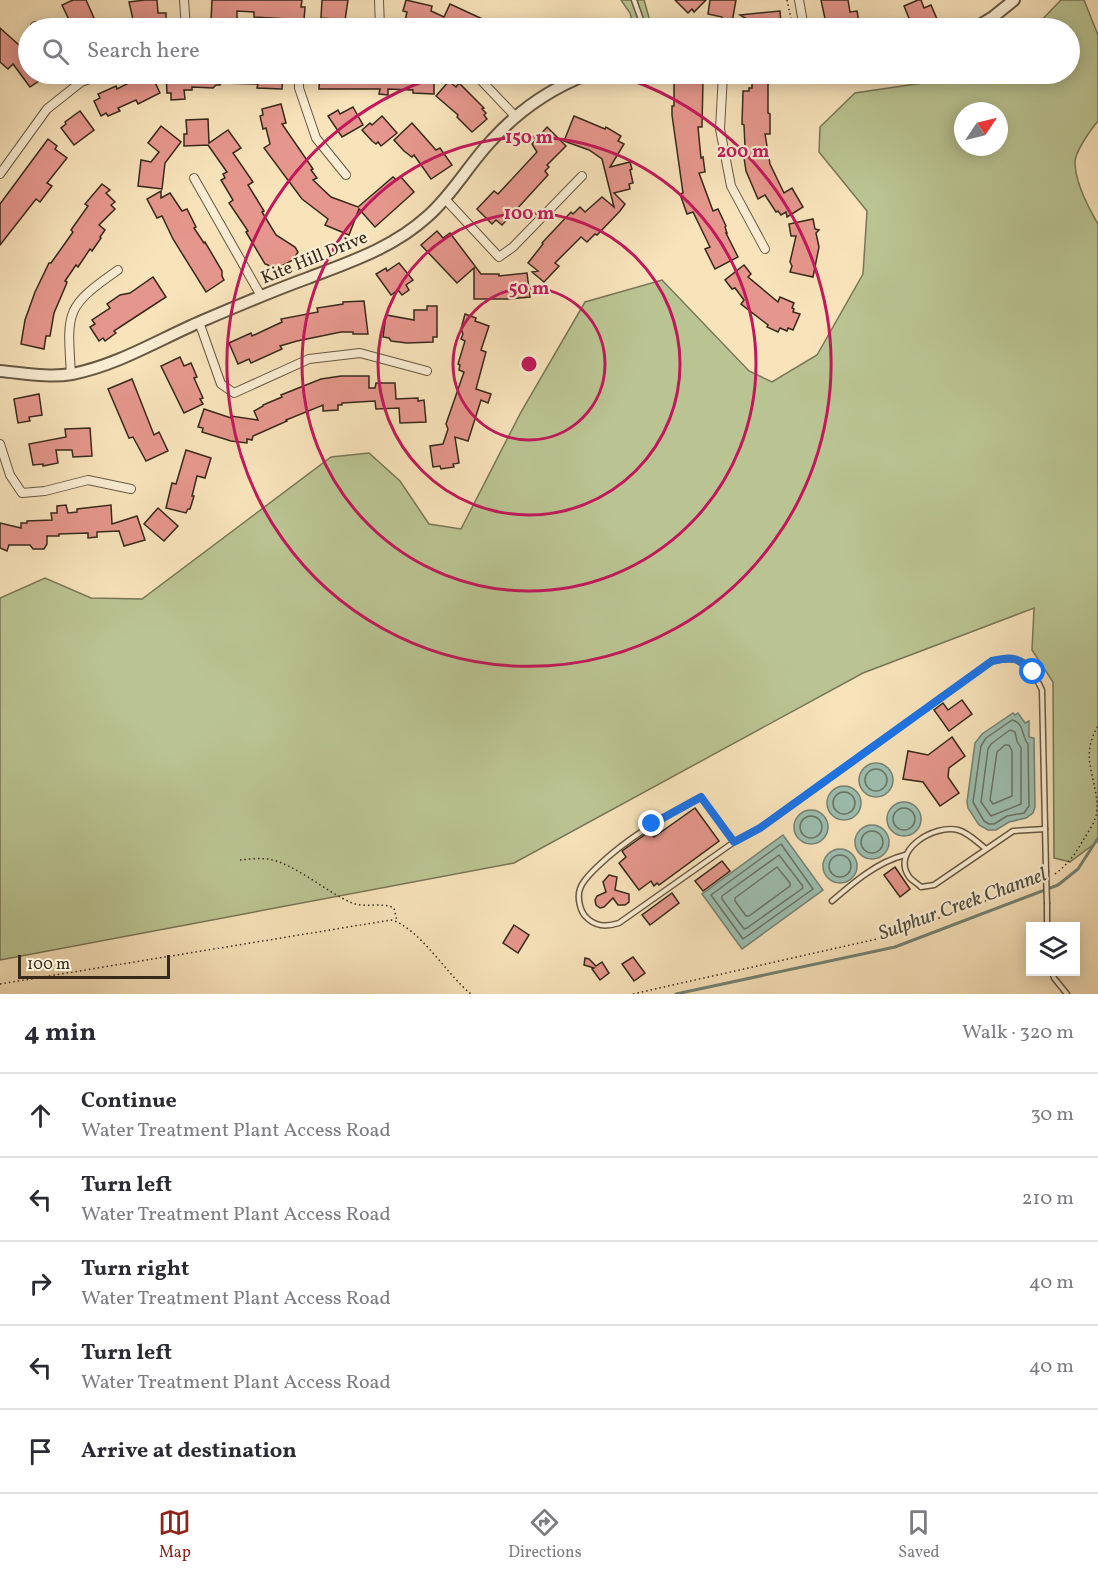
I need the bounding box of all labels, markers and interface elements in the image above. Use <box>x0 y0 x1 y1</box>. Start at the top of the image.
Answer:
search box <box>18 18 1080 84</box>
icon: search <box>39 35 72 68</box>
text: Search here <box>87 36 200 67</box>
north arrow <box>954 102 1008 156</box>
text: 150 m <box>505 126 553 151</box>
text: 200 m <box>717 140 769 165</box>
text: 100 m <box>504 202 554 227</box>
street label: Kite Hill Drive <box>257 226 372 291</box>
text: 50 m <box>509 277 549 302</box>
centre of rings <box>519 354 539 374</box>
route start <box>1019 658 1045 684</box>
route end <box>638 810 664 836</box>
water label: Sulphur Creek Channel <box>875 861 1051 948</box>
map controls <box>1026 922 1080 976</box>
button: layers <box>1026 922 1080 976</box>
scale bar <box>18 952 170 980</box>
text: 100 m <box>27 954 70 976</box>
text: 4 min <box>24 1015 96 1051</box>
text: Walk · 320 m <box>962 1019 1074 1047</box>
text: Continue <box>81 1086 177 1117</box>
icon: ahead <box>24 1099 57 1132</box>
text: 30 m <box>1030 1101 1074 1129</box>
text: Water Treatment Plant Access Road <box>81 1117 391 1145</box>
text: Turn left <box>81 1170 172 1201</box>
icon: left <box>24 1183 57 1216</box>
text: 210 m <box>1022 1185 1074 1213</box>
text: Water Treatment Plant Access Road <box>81 1201 391 1229</box>
text: Turn right <box>81 1254 189 1285</box>
icon: right <box>24 1267 57 1300</box>
text: 40 m <box>1029 1269 1074 1297</box>
text: Water Treatment Plant Access Road <box>81 1285 391 1313</box>
text: Turn left <box>81 1338 172 1369</box>
icon: left <box>24 1351 57 1384</box>
text: 40 m <box>1029 1353 1074 1381</box>
text: Water Treatment Plant Access Road <box>81 1369 391 1397</box>
icon: arrive <box>24 1435 57 1468</box>
text: Arrive at destination <box>81 1436 297 1467</box>
tab: Map <box>158 1506 191 1564</box>
tab: Directions <box>508 1506 582 1564</box>
tab: Saved <box>898 1506 940 1564</box>

